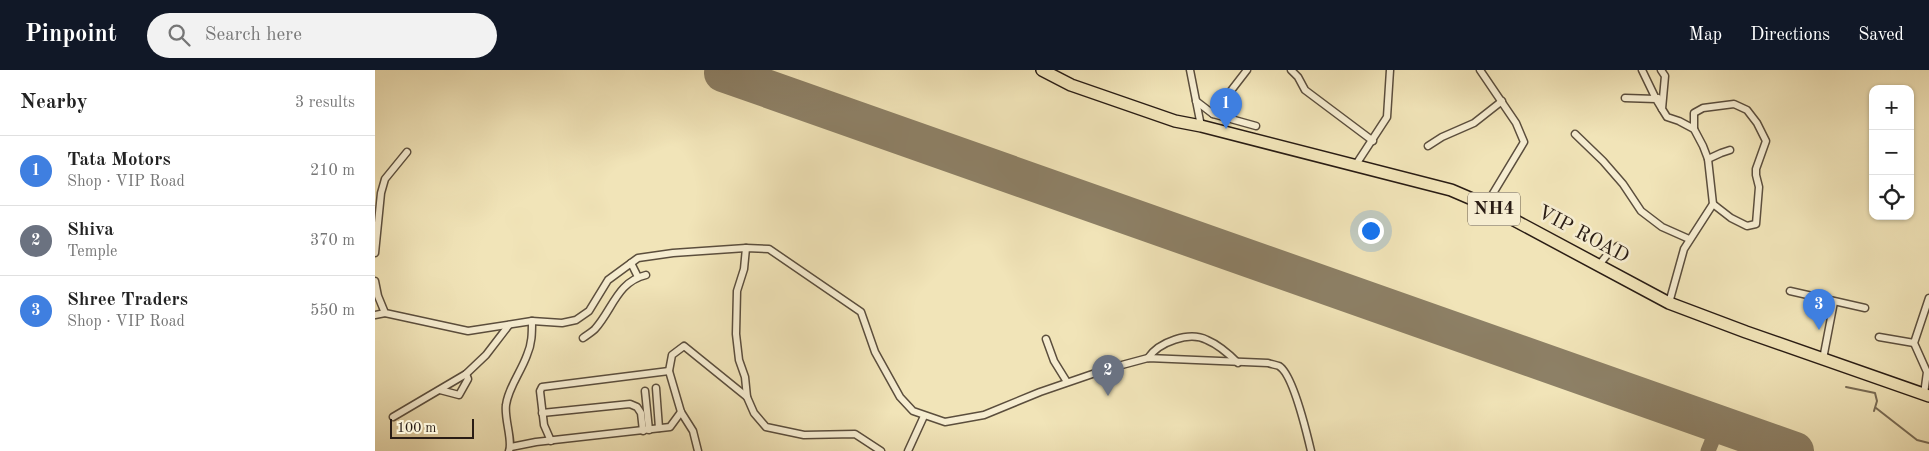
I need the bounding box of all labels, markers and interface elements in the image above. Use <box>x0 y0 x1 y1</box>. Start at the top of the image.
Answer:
search box <box>147 13 497 58</box>
icon: search <box>165 21 193 49</box>
text: Pinpoint <box>25 23 117 47</box>
text: Search here <box>205 26 302 45</box>
text: Map <box>1689 26 1722 44</box>
text: Directions <box>1750 26 1830 44</box>
text: Saved <box>1858 26 1904 44</box>
map controls <box>1869 85 1914 220</box>
button: + <box>1869 85 1914 130</box>
pin: 1 <box>1210 88 1242 129</box>
text: Nearby <box>20 92 88 113</box>
text: 3 results <box>295 95 355 111</box>
button: − <box>1869 130 1914 175</box>
text: Tata Motors <box>67 151 171 170</box>
text: 1 <box>31 163 41 179</box>
text: 210 m <box>310 163 355 179</box>
text: Shop · VIP Road <box>67 174 185 190</box>
button: locate <box>1869 175 1914 220</box>
road number: NH4 <box>1468 192 1520 226</box>
street label: VIP ROAD <box>1534 203 1632 267</box>
your location <box>1358 218 1384 244</box>
text: Shiva <box>67 221 114 240</box>
text: 2 <box>31 233 41 249</box>
text: 370 m <box>310 233 355 249</box>
text: Temple <box>67 244 117 260</box>
pin: 3 <box>1803 289 1835 330</box>
text: Shree Traders <box>67 291 188 310</box>
text: 3 <box>31 303 41 319</box>
text: 550 m <box>310 303 355 319</box>
text: Shop · VIP Road <box>67 314 185 330</box>
pin: 2 <box>1092 355 1124 396</box>
scale bar <box>390 416 474 439</box>
text: 100 m <box>397 421 436 435</box>

